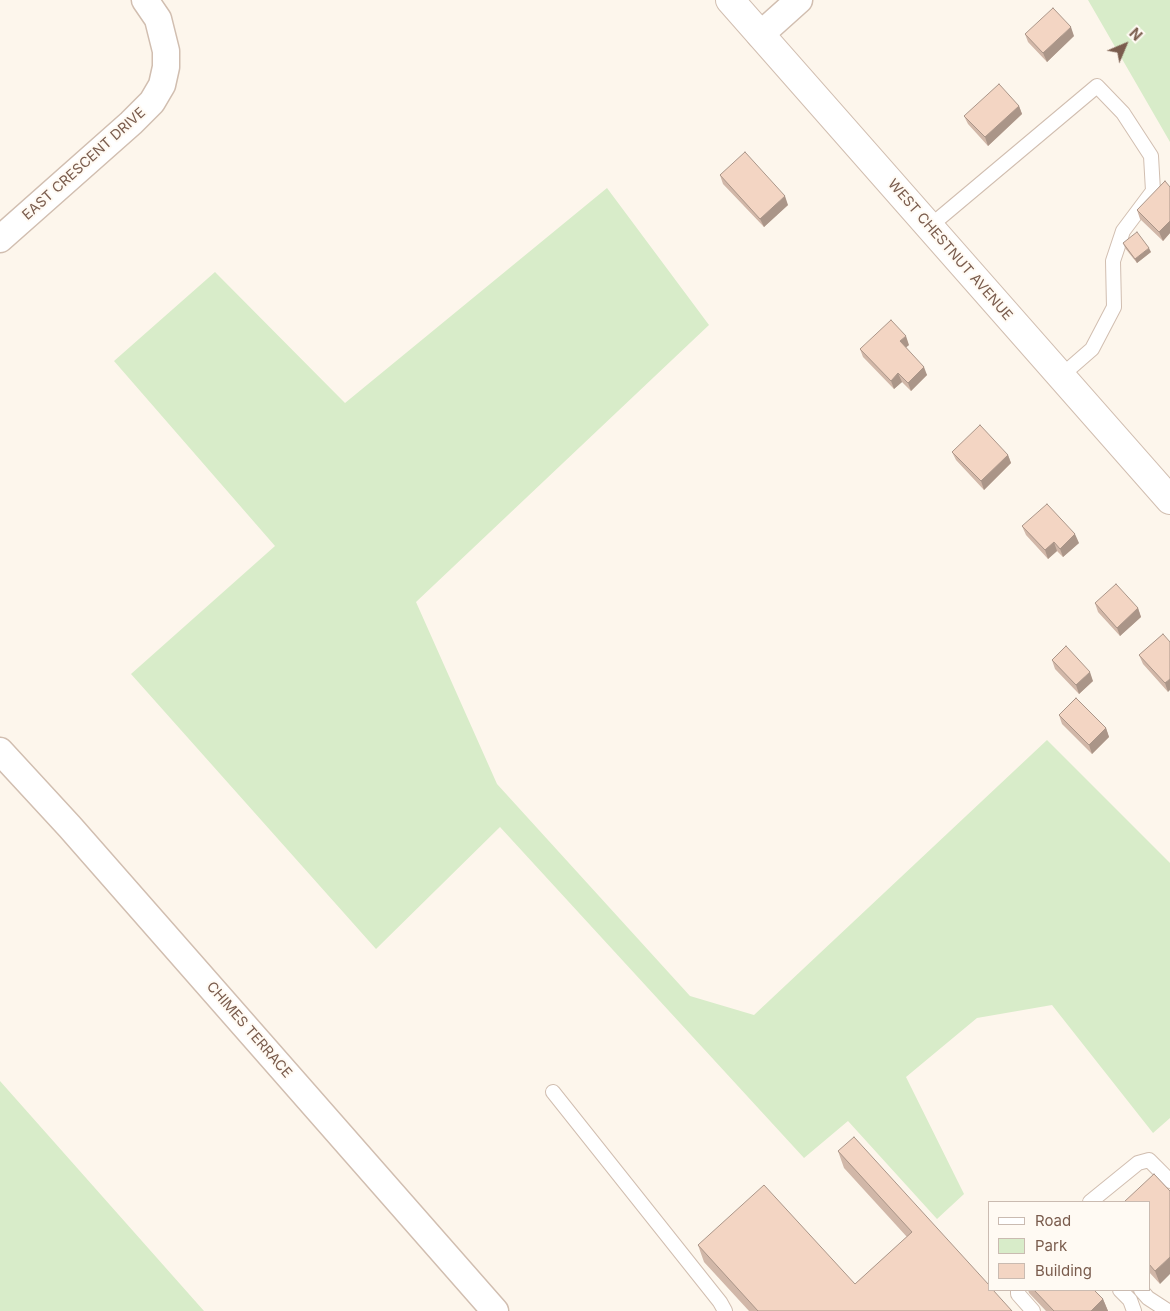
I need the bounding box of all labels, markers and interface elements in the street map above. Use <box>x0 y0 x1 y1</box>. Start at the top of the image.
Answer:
north arrow <box>1100 20 1150 70</box>
text: N <box>1126 24 1146 44</box>
street label: EAST CRESCENT DRIVE <box>19 104 149 224</box>
street label: WEST CHESTNUT AVENUE <box>884 176 1016 324</box>
street label: CHIMES TERRACE <box>203 979 295 1081</box>
legend <box>988 1201 1150 1291</box>
text: Road <box>1035 1211 1071 1230</box>
text: Park <box>1035 1236 1067 1255</box>
text: Building <box>1035 1261 1092 1280</box>

